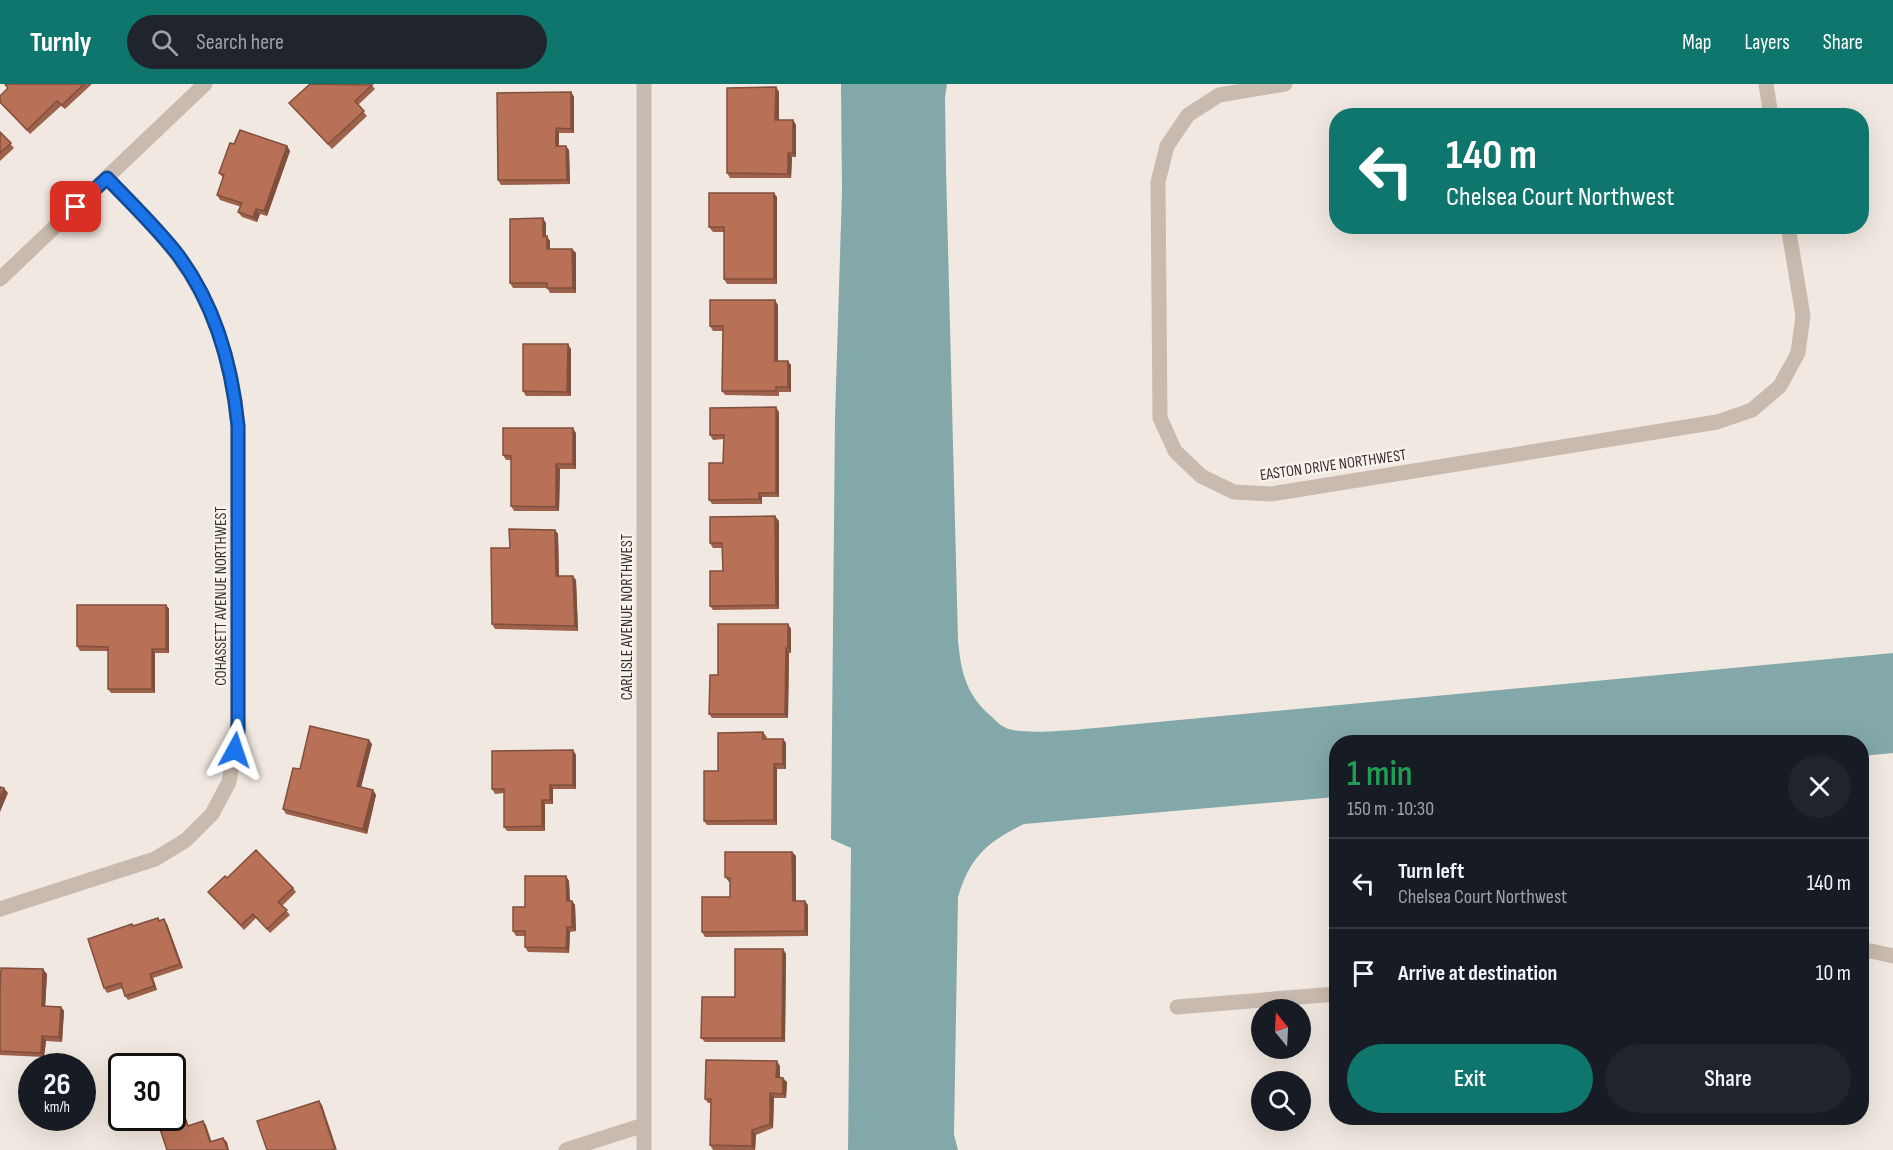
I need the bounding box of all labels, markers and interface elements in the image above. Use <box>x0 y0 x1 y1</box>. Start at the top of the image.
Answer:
search box <box>127 15 547 69</box>
text: Turnly <box>30 26 91 59</box>
icon: search <box>148 26 181 59</box>
text: Search here <box>196 29 284 56</box>
text: Map <box>1682 30 1711 55</box>
text: Layers <box>1744 30 1790 55</box>
text: Share <box>1823 30 1863 55</box>
text: 140 m <box>1446 130 1537 181</box>
icon: left <box>1347 132 1425 210</box>
pin <box>50 181 101 232</box>
text: Chelsea Court Northwest <box>1446 181 1674 213</box>
icon: arrive <box>59 190 92 223</box>
street label: EASTON DRIVE NORTHWEST <box>1259 446 1408 485</box>
street label: COHASSETT AVENUE NORTHWEST <box>212 506 231 686</box>
street label: CARLISLE AVENUE NORTHWEST <box>618 533 637 700</box>
position arrow <box>203 718 267 782</box>
text: 1 min <box>1347 753 1412 796</box>
button: close <box>1788 755 1851 818</box>
text: 150 m · 10:30 <box>1347 797 1434 821</box>
text: Turn left <box>1398 858 1464 885</box>
icon: left <box>1347 867 1380 900</box>
text: 140 m <box>1807 870 1851 897</box>
text: Chelsea Court Northwest <box>1398 885 1567 909</box>
icon: arrive <box>1347 957 1380 990</box>
text: Arrive at destination <box>1398 960 1557 987</box>
text: 10 m <box>1816 960 1851 987</box>
north arrow <box>1251 999 1311 1059</box>
map controls <box>1251 999 1311 1131</box>
button: Exit <box>1347 1044 1593 1113</box>
button: Share <box>1605 1044 1851 1113</box>
speed limit sign: 30 <box>108 1053 186 1131</box>
text: 26 <box>43 1067 71 1103</box>
button: search <box>1251 1071 1311 1131</box>
text: km/h <box>44 1098 70 1117</box>

